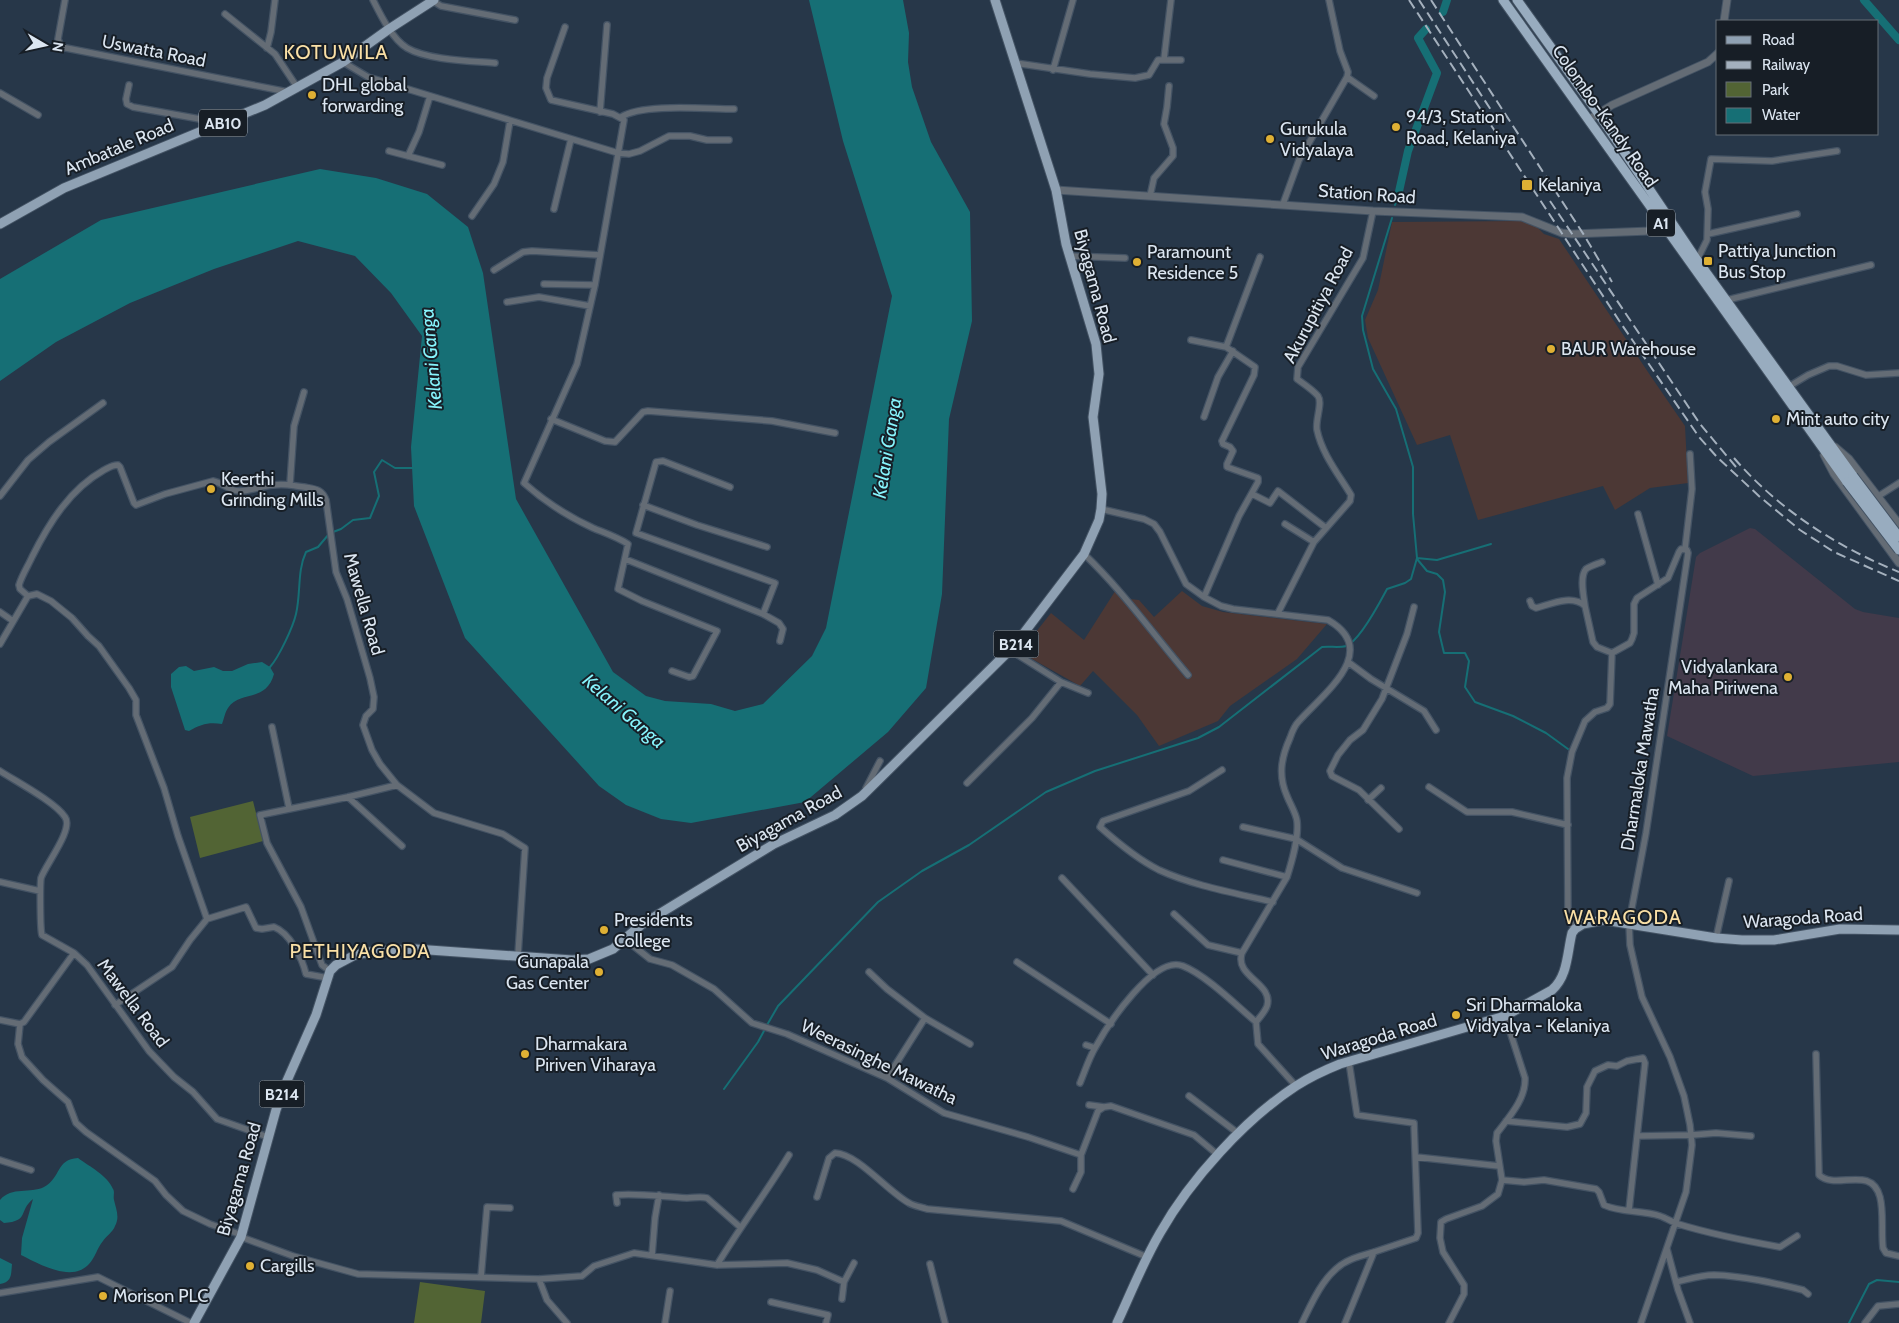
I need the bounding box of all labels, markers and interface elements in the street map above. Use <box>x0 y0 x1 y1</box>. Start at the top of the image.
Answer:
north arrow <box>20 20 70 70</box>
legend <box>1716 20 1879 135</box>
street label: Uswatta Road <box>100 30 208 72</box>
text: Road <box>1762 31 1795 49</box>
district label: KOTUWILA <box>283 40 389 64</box>
street label: Colombo-Kandy Road <box>1547 40 1663 192</box>
text: N <box>48 41 68 53</box>
text: Railway <box>1762 56 1811 74</box>
place label: DHL global forwarding <box>322 74 408 117</box>
text: Park <box>1762 81 1789 99</box>
marker: DHL global forwarding <box>306 89 318 101</box>
place label: 94/3, Station Road, Kelaniya <box>1406 106 1517 149</box>
text: Water <box>1762 106 1800 124</box>
road number: AB10 <box>199 110 247 136</box>
street label: Ambatale Road <box>61 114 177 180</box>
place label: Gurukula Vidyalaya <box>1280 118 1354 161</box>
marker: 94/3, Station Road, Kelaniya <box>1390 121 1402 133</box>
marker: Gurukula Vidyalaya <box>1264 133 1276 145</box>
place label: Kelaniya <box>1538 174 1602 196</box>
marker: Kelaniya <box>1520 178 1534 192</box>
street label: Station Road <box>1317 180 1417 208</box>
road number: A1 <box>1647 210 1675 237</box>
street label: Biyagama Road <box>1069 227 1121 345</box>
place label: Pattiya Junction Bus Stop <box>1718 240 1836 283</box>
place label: Paramount Residence 5 <box>1147 241 1238 284</box>
street label: Akurupitiya Road <box>1278 243 1358 367</box>
marker: Pattiya Junction Bus Stop <box>1702 255 1714 267</box>
marker: Paramount Residence 5 <box>1131 256 1143 268</box>
water label: Kelani Ganga <box>415 307 447 411</box>
place label: BAUR Warehouse <box>1561 338 1696 360</box>
marker: BAUR Warehouse <box>1545 343 1557 355</box>
water label: Kelani Ganga <box>868 396 906 500</box>
place label: Mint auto city <box>1786 408 1889 430</box>
marker: Mint auto city <box>1770 413 1782 425</box>
place label: Keerthi Grinding Mills <box>221 468 324 511</box>
marker: Keerthi Grinding Mills <box>205 483 217 495</box>
street label: Mawella Road <box>339 550 389 658</box>
road number: B214 <box>994 630 1038 658</box>
place label: Vidyalankara Maha Piriwena <box>1668 656 1778 699</box>
water label: Kelani Ganga <box>578 669 670 753</box>
marker: Vidyalankara Maha Piriwena <box>1782 671 1794 683</box>
street label: Dharmaloka Mawatha <box>1616 685 1664 852</box>
street label: Biyagama Road <box>732 781 846 857</box>
street label: Waragoda Road <box>1743 903 1863 933</box>
district label: WARAGODA <box>1564 905 1682 929</box>
place label: Presidents College <box>614 909 693 952</box>
marker: Presidents College <box>598 924 610 936</box>
district label: PETHIYAGODA <box>289 939 431 963</box>
place label: Gunapala Gas Center <box>506 951 589 994</box>
street label: Mawella Road <box>93 954 173 1052</box>
marker: Gunapala Gas Center <box>593 966 605 978</box>
place label: Sri Dharmaloka Vidyalya - Kelaniya <box>1466 994 1610 1037</box>
street label: Waragoda Road <box>1319 1009 1439 1065</box>
marker: Sri Dharmaloka Vidyalya - Kelaniya <box>1450 1009 1462 1021</box>
street label: Weerasinghe Mawatha <box>797 1015 961 1110</box>
place label: Dharmakara Piriven Viharaya <box>535 1033 656 1076</box>
marker: Dharmakara Piriven Viharaya <box>519 1048 531 1060</box>
road number: B214 <box>260 1080 304 1108</box>
street label: Biyagama Road <box>212 1120 266 1238</box>
place label: Cargills <box>260 1255 314 1277</box>
marker: Cargills <box>244 1260 256 1272</box>
place label: Morison PLC <box>113 1285 208 1307</box>
marker: Morison PLC <box>97 1290 109 1302</box>

